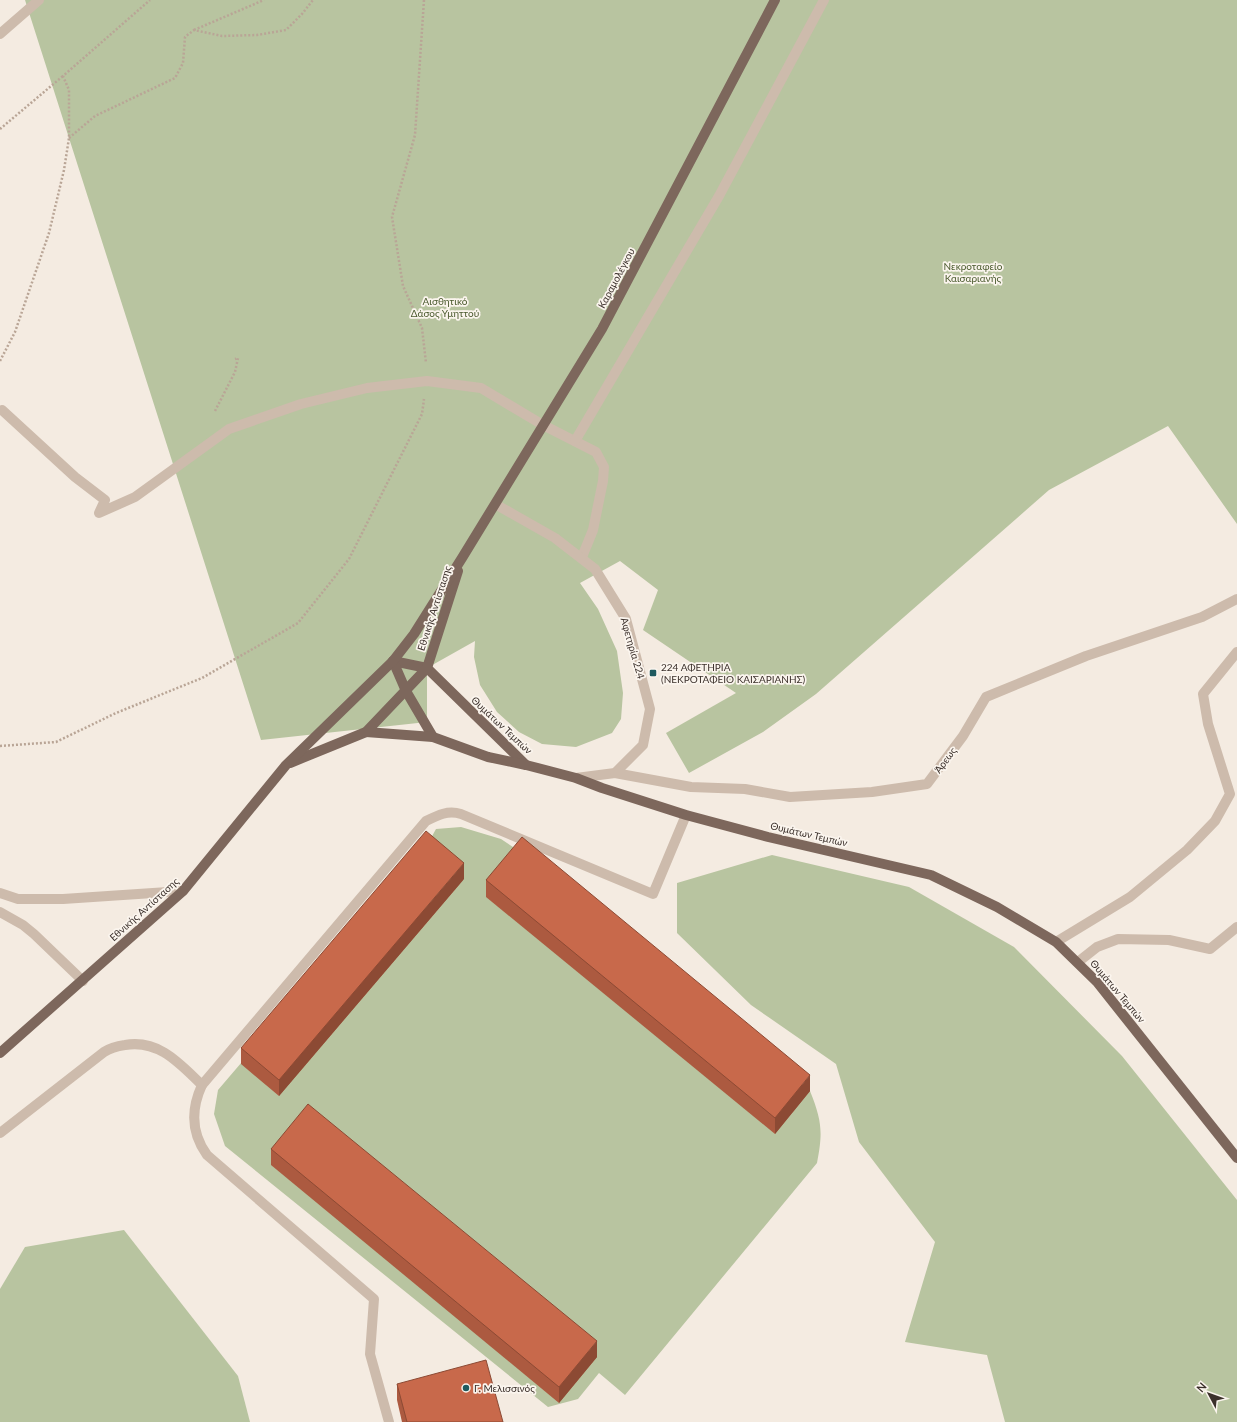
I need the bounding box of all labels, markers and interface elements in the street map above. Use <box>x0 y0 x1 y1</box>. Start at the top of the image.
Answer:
street label: Καραμολέγκου <box>595 246 637 310</box>
park label: Νεκροταφείο Καισαριανής <box>944 260 1003 284</box>
park label: Αισθητικό Δάσος Υμηττού <box>411 295 479 319</box>
street label: Εθνικής Αντίστασης <box>415 564 454 652</box>
street label: Αφετηρία 224 <box>619 616 648 680</box>
place label: 224 ΑΦΕΤΗΡΙΑ (ΝΕΚΡΟΤΑΦΕΙΟ ΚΑΙΣΑΡΙΑΝΗΣ) <box>661 661 806 685</box>
marker: 224 ΑΦΕΤΗΡΙΑ (ΝΕΚΡΟΤΑΦΕΙΟ ΚΑΙΣΑΡΙΑΝΗΣ) <box>648 668 658 678</box>
street label: Θυμάτων Τεμπών <box>469 694 535 756</box>
street label: Άρεως <box>931 744 959 775</box>
street label: Θυμάτων Τεμπών <box>769 819 849 849</box>
street label: Εθνικής Αντίστασης <box>107 875 181 943</box>
street label: Θυμάτων Τεμπών <box>1088 957 1148 1025</box>
north arrow <box>1189 1374 1229 1414</box>
text: N <box>1193 1380 1209 1395</box>
place label: Γ. Μελισσινός <box>474 1382 535 1394</box>
marker: Γ. Μελισσινός <box>461 1383 471 1393</box>

